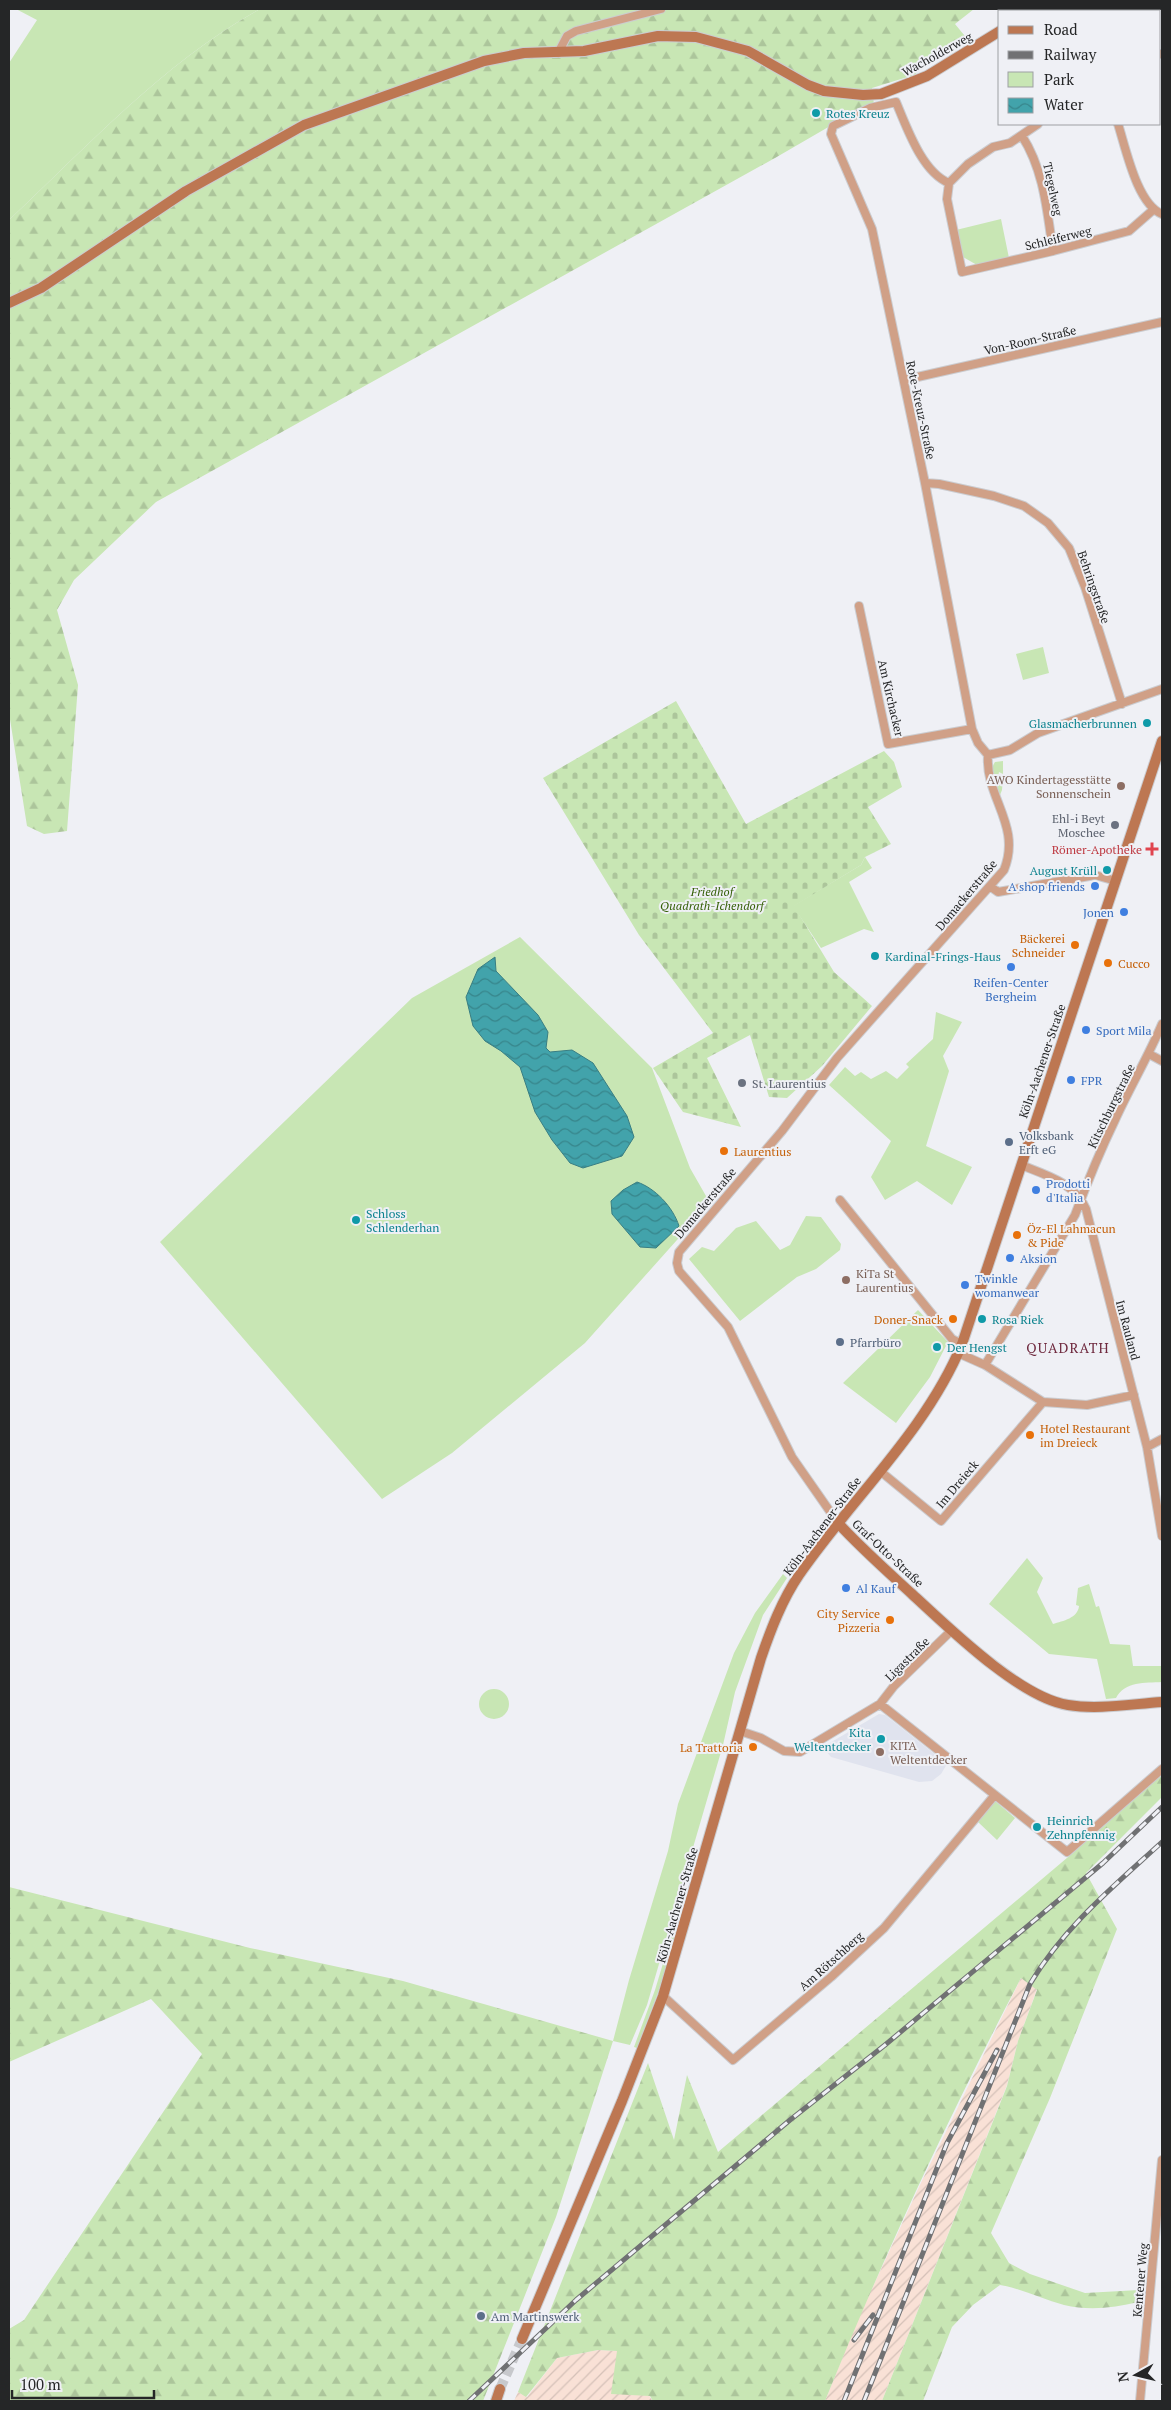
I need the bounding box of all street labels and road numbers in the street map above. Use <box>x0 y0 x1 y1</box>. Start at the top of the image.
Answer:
street label: Wacholderweg <box>899 28 975 79</box>
street label: Tiegelweg <box>1040 161 1066 218</box>
street label: Schleiferweg <box>1023 222 1093 253</box>
street label: Von-Roon-Straße <box>982 322 1078 358</box>
street label: Rote-Kreuz-Straße <box>903 359 939 461</box>
street label: Behringstraße <box>1075 549 1113 625</box>
street label: Am Kirchacker <box>875 658 907 738</box>
street label: Domackerstraße <box>932 857 1000 933</box>
street label: Köln-Aachener-Straße <box>1015 1002 1069 1120</box>
street label: Kitschburgstraße <box>1084 1061 1138 1151</box>
street label: Domackerstraße <box>671 1165 739 1241</box>
street label: Im Rauland <box>1113 1298 1143 1362</box>
street label: Im Dreieck <box>933 1456 982 1511</box>
street label: Köln-Aachener-Straße <box>780 1474 864 1578</box>
street label: Graf-Otto-Straße <box>849 1516 927 1590</box>
street label: Ligastraße <box>882 1634 932 1684</box>
street label: Köln-Aachener-Straße <box>653 1845 701 1965</box>
street label: Am Rötschberg <box>796 1928 867 1994</box>
street label: Kentener Weg <box>1129 2242 1151 2318</box>

